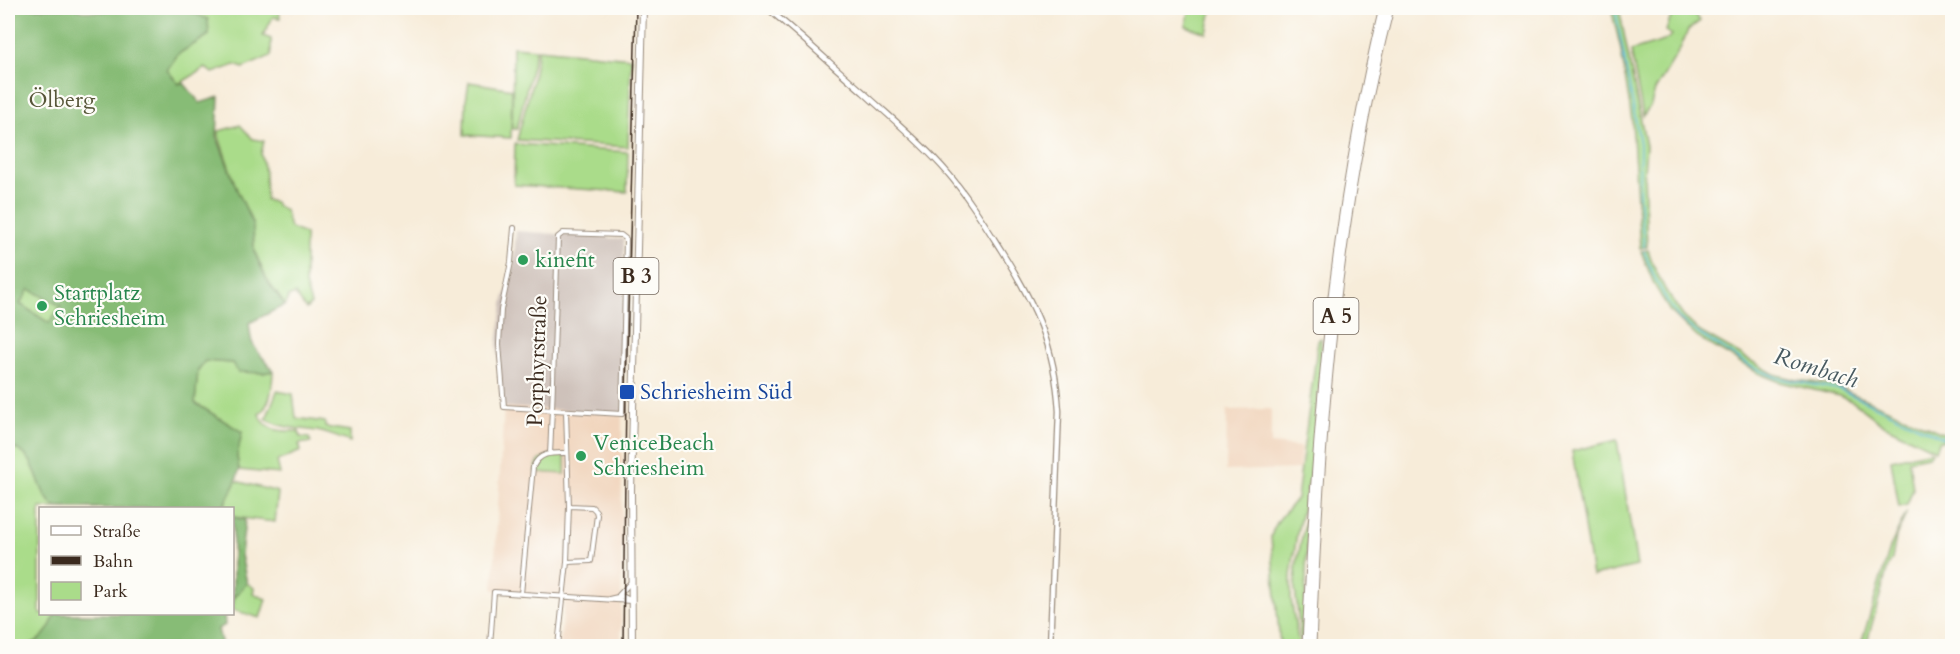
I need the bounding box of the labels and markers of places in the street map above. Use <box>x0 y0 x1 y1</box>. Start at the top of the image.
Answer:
place label: kinefit <box>535 245 595 275</box>
marker: kinefit <box>516 253 530 267</box>
place label: Startplatz Schriesheim <box>54 278 166 333</box>
marker: Startplatz Schriesheim <box>35 299 49 313</box>
place label: Schriesheim Süd <box>640 377 793 407</box>
marker: Schriesheim Süd <box>618 383 636 401</box>
place label: VeniceBeach Schriesheim <box>593 428 714 483</box>
marker: VeniceBeach Schriesheim <box>574 449 588 463</box>

